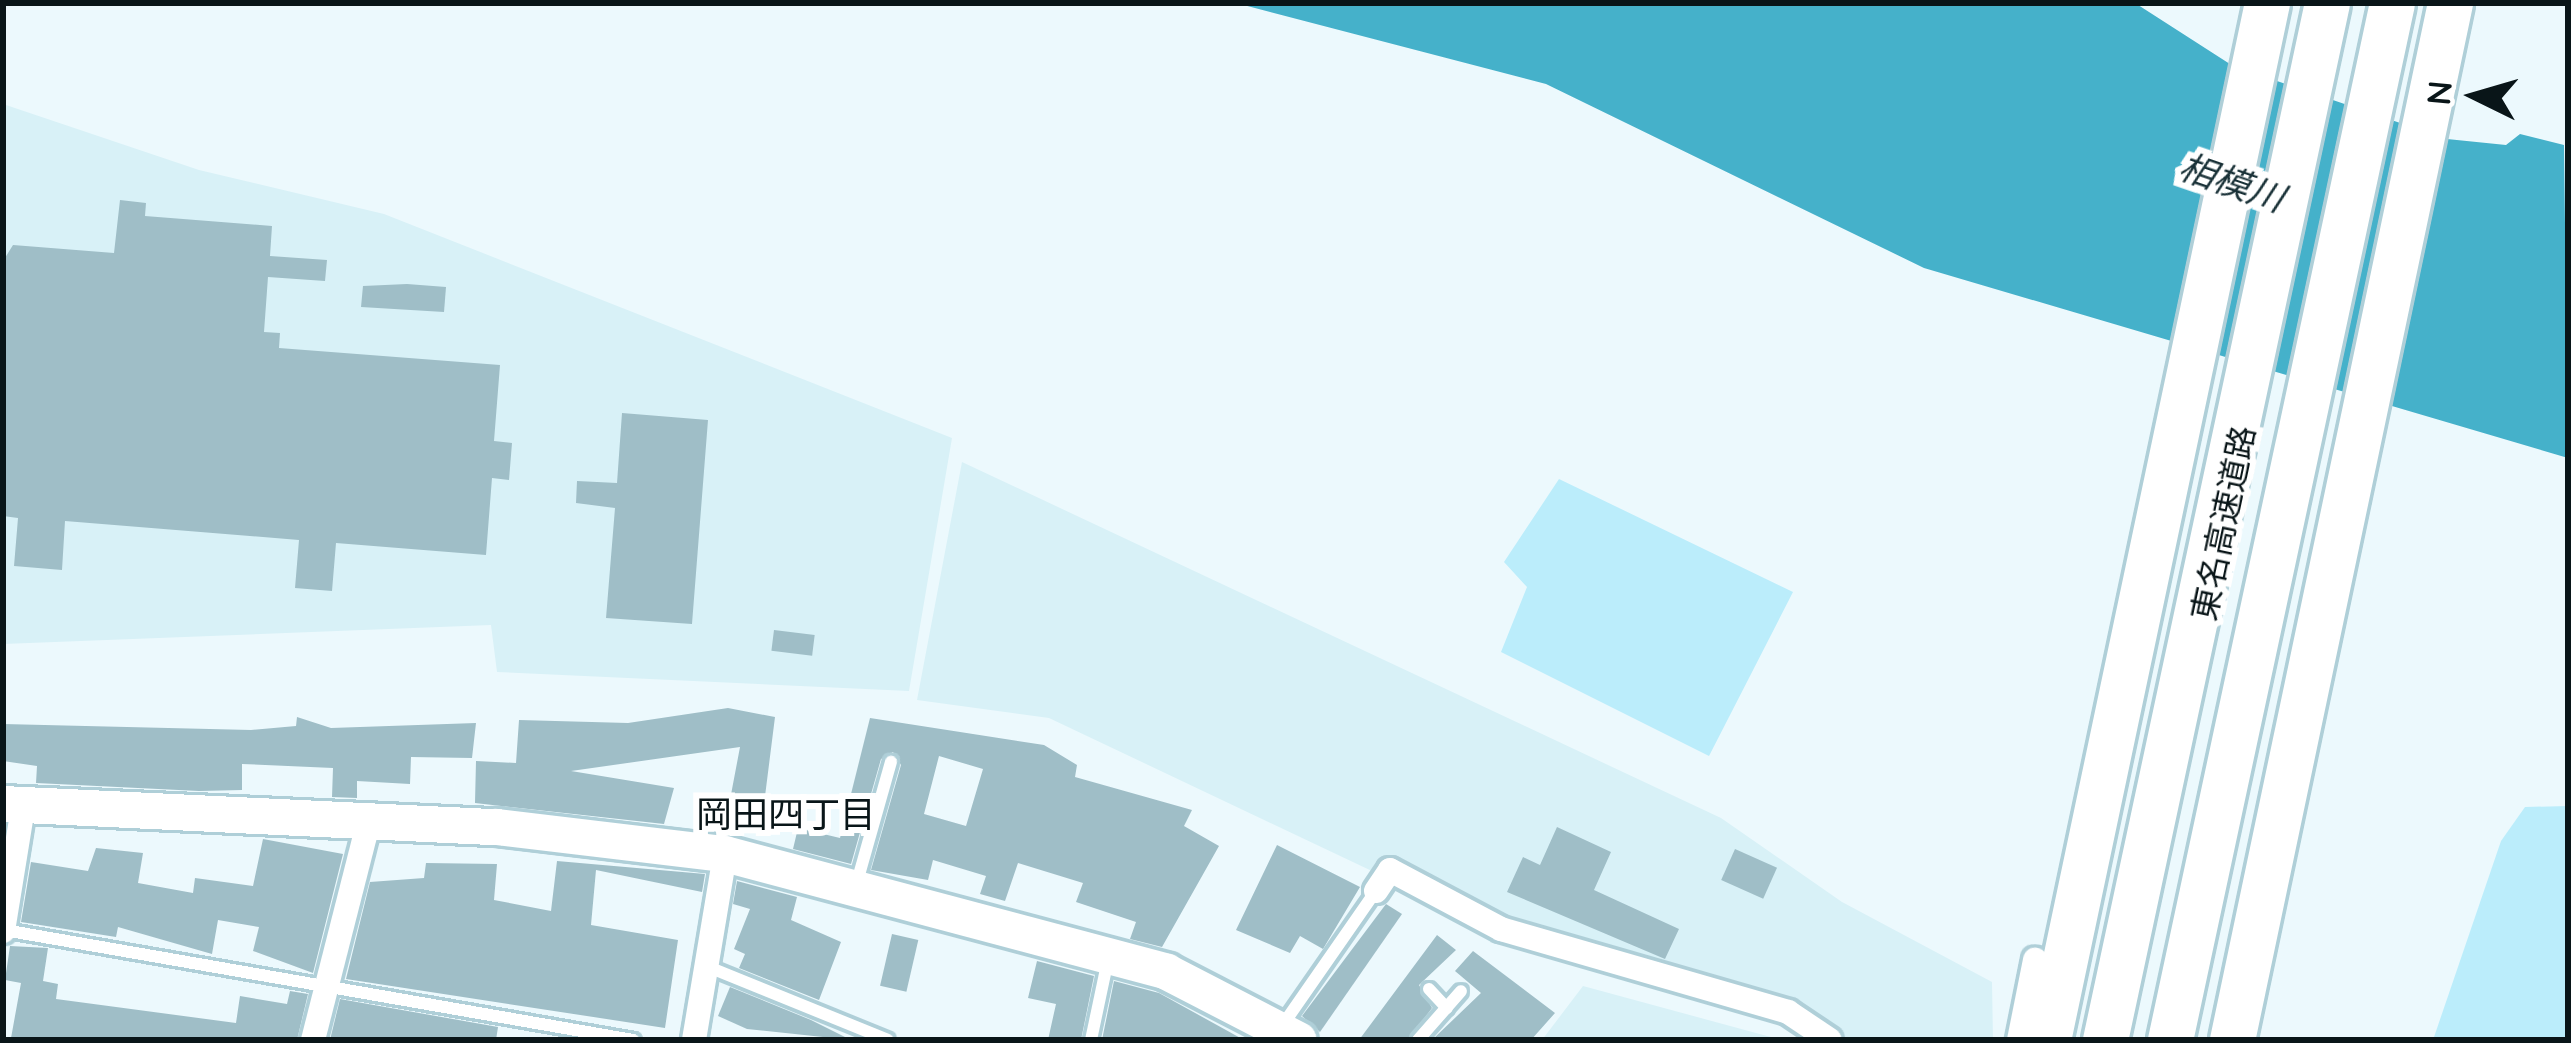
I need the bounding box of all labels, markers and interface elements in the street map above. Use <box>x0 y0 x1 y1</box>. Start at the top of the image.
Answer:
north arrow <box>2415 36 2535 156</box>
text: N <box>2417 79 2460 107</box>
water label: 相模川 <box>2174 144 2290 220</box>
street label: 東名高速道路 <box>2183 422 2263 624</box>
district label: 岡田四丁目 <box>696 792 876 836</box>

